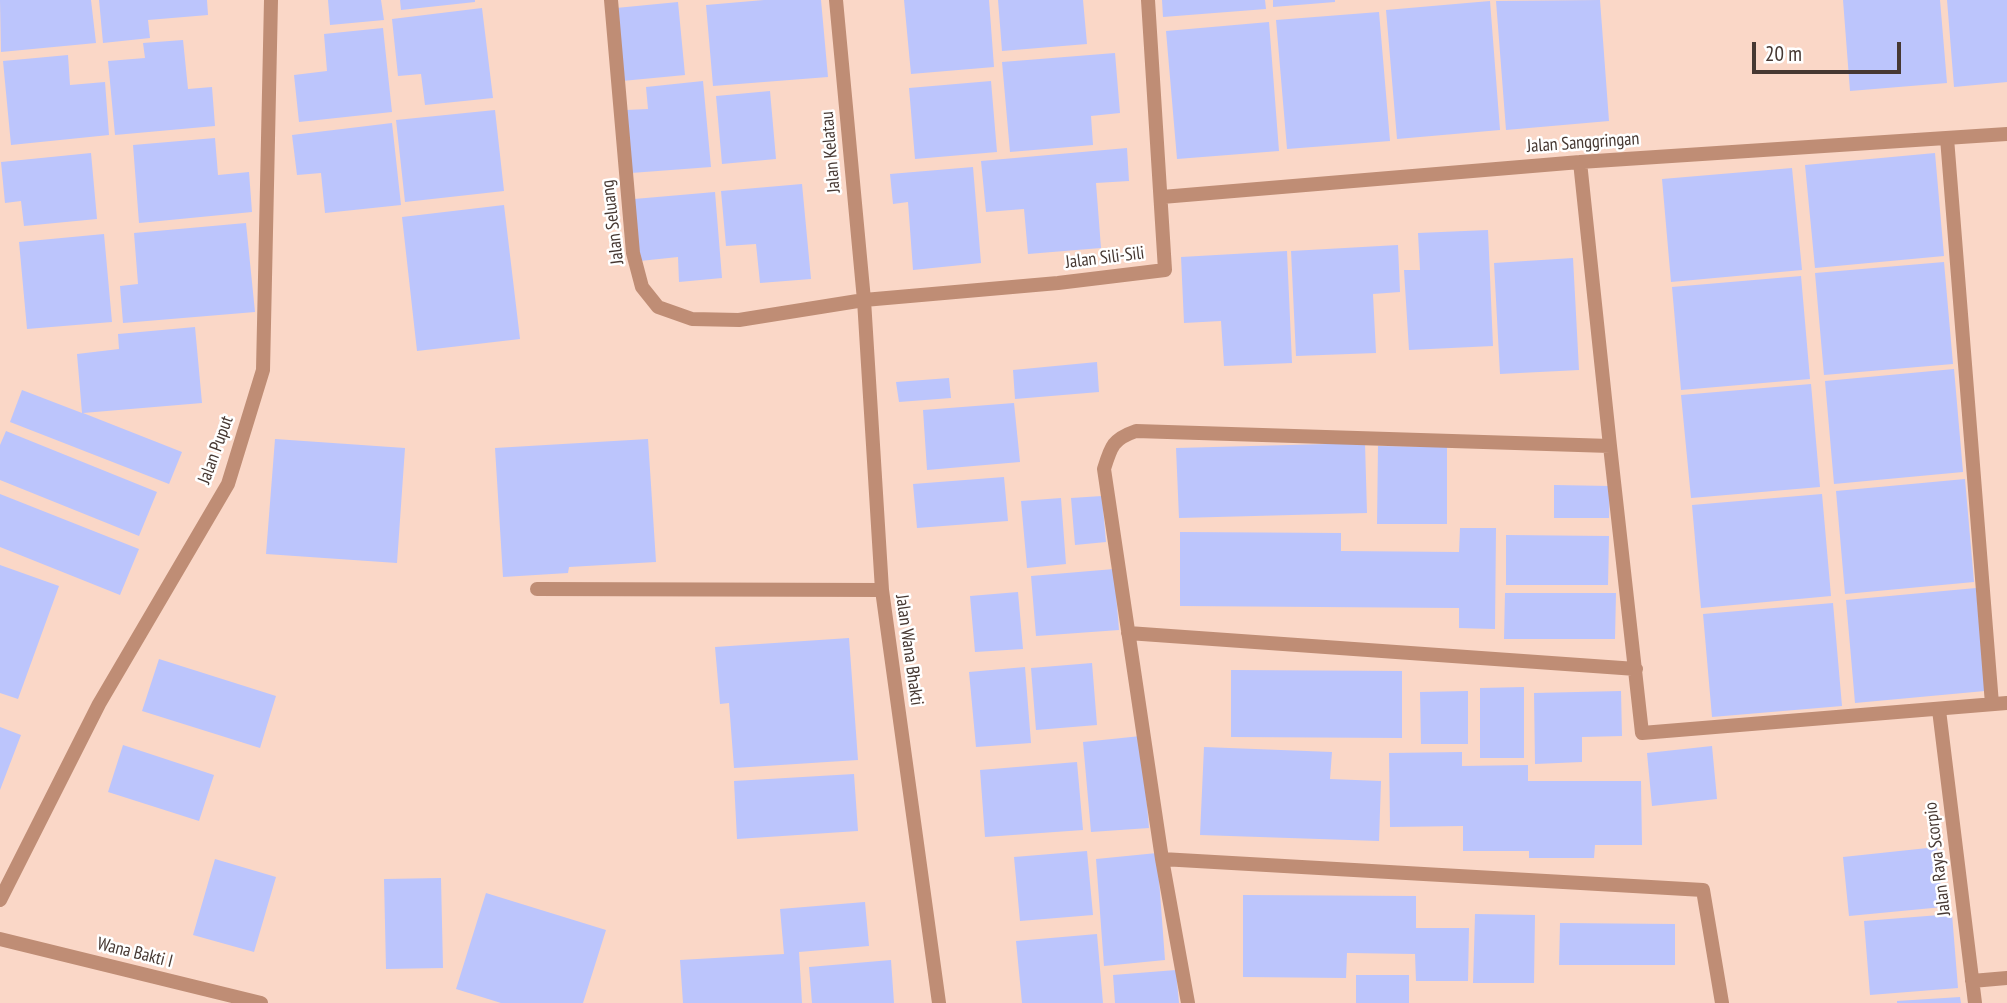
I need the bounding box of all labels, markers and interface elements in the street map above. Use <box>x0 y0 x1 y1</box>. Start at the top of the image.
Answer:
scale bar <box>1755 28 1904 72</box>
text: 20 m <box>1765 40 1802 67</box>
street label: Jalan Kelatau <box>817 110 845 194</box>
street label: Jalan Sanggringan <box>1526 128 1640 158</box>
street label: Jalan Seluang <box>597 179 629 265</box>
street label: Jalan Sili-Sili <box>1064 242 1146 274</box>
street label: Jalan Puput <box>194 413 238 487</box>
street label: Jalan Wana Bhakti <box>891 593 927 707</box>
street label: Jalan Raya Scorpio <box>1920 801 1956 917</box>
street label: Wana Bakti I <box>95 933 175 973</box>

